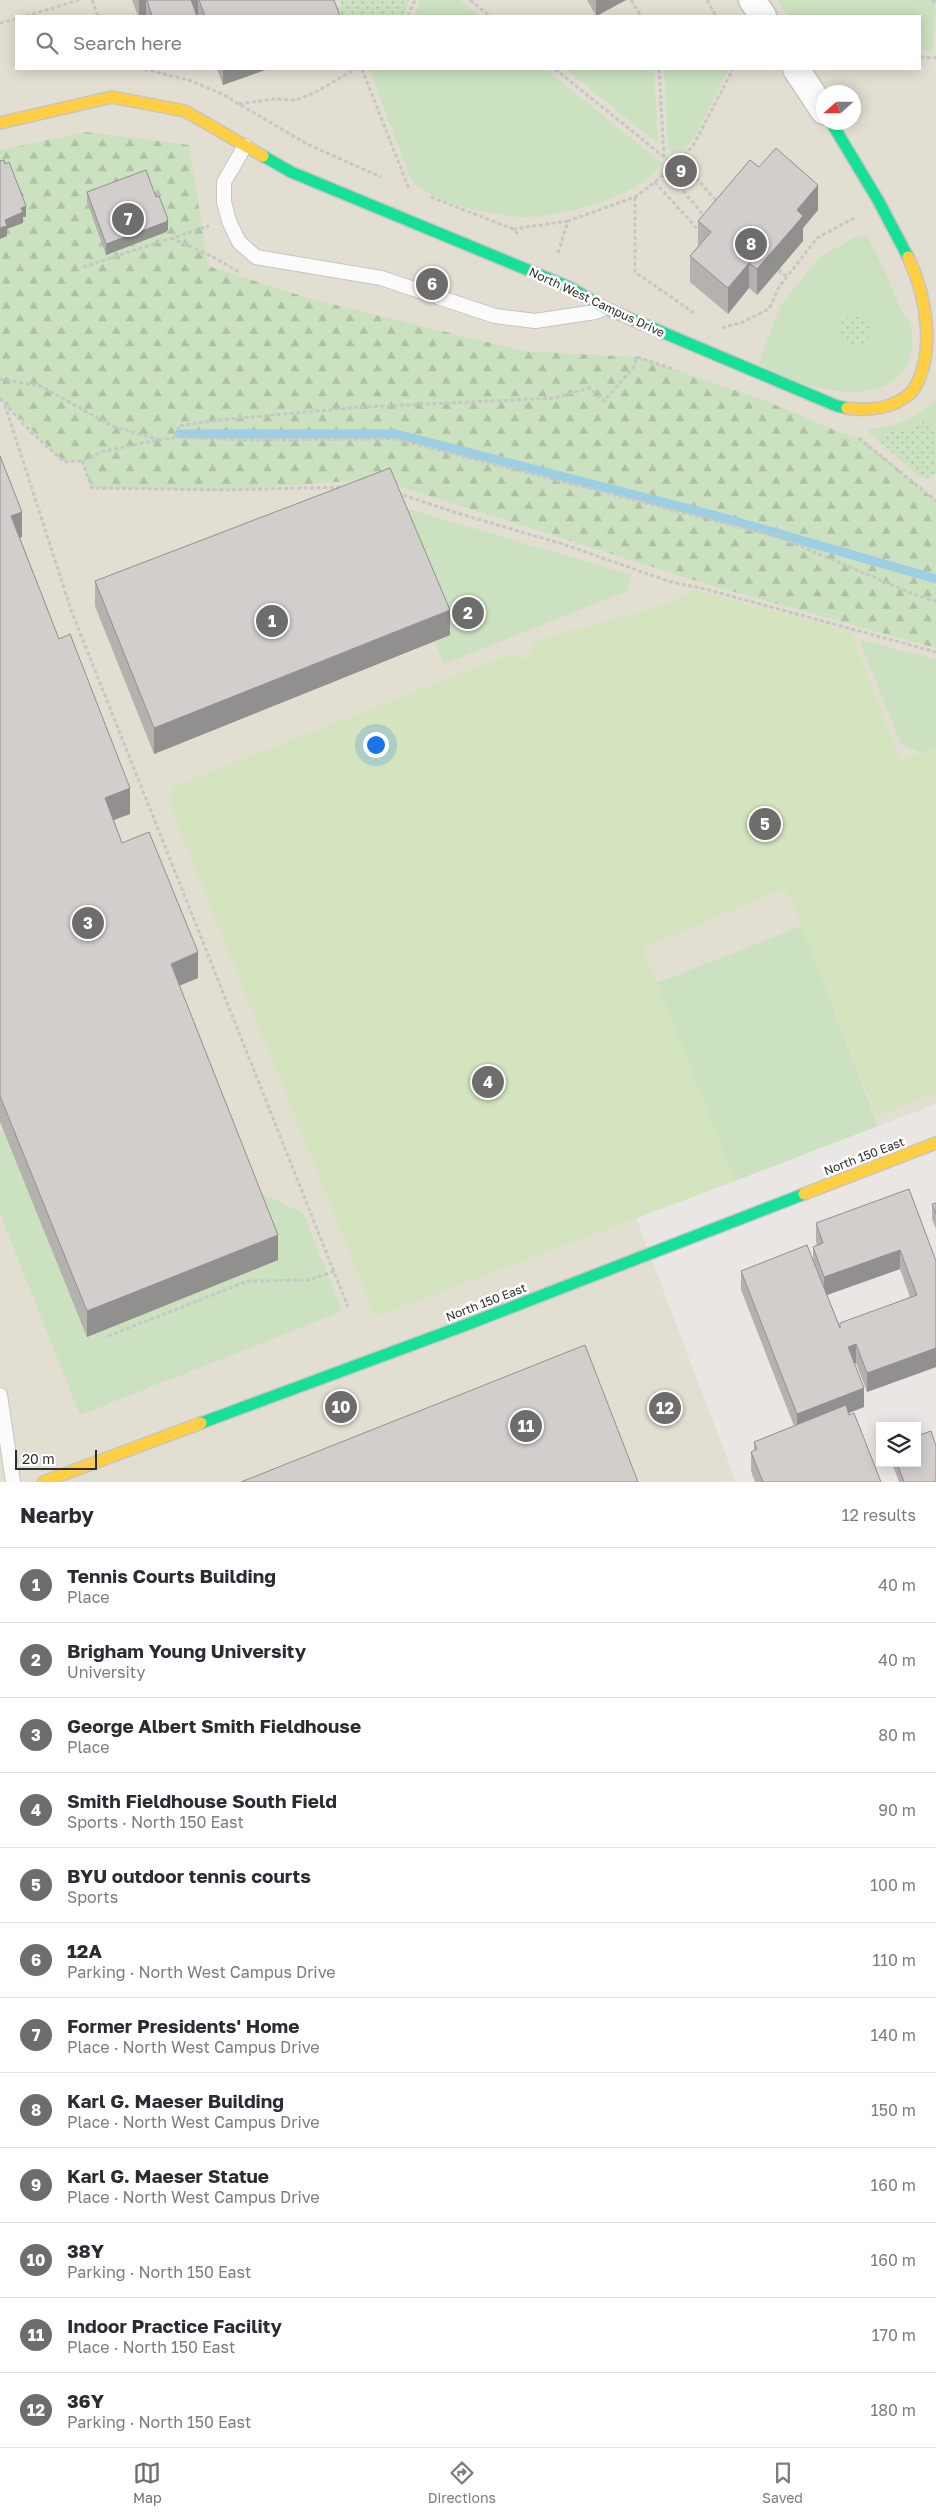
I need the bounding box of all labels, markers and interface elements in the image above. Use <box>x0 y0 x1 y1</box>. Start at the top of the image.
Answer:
search box <box>15 15 921 70</box>
icon: search <box>33 29 61 57</box>
text: Search here <box>73 31 182 54</box>
north arrow <box>816 85 861 130</box>
pin: 9 <box>665 152 697 190</box>
pin: 7 <box>112 200 144 238</box>
pin: 8 <box>735 225 767 263</box>
street label: North West Campus Drive <box>527 264 667 340</box>
pin: 6 <box>416 265 448 303</box>
pin: 2 <box>452 594 484 632</box>
pin: 1 <box>256 602 288 640</box>
your location <box>363 732 389 758</box>
pin: 5 <box>749 805 781 843</box>
pin: 3 <box>72 904 104 942</box>
pin: 4 <box>472 1063 504 1101</box>
street label: North 150 East <box>822 1134 906 1178</box>
street label: North 150 East <box>444 1280 528 1324</box>
pin: 10 <box>325 1388 357 1426</box>
pin: 12 <box>649 1389 681 1427</box>
pin: 11 <box>510 1407 542 1445</box>
map controls <box>876 1422 921 1467</box>
button: layers <box>876 1422 921 1467</box>
scale bar <box>15 1447 98 1470</box>
text: 20 m <box>22 1450 55 1467</box>
text: Nearby <box>20 1502 94 1528</box>
text: 12 results <box>842 1505 916 1525</box>
text: Tennis Courts Building <box>67 1564 276 1587</box>
text: 1 <box>32 1575 40 1595</box>
text: 40 m <box>878 1575 916 1595</box>
text: Place <box>67 1587 110 1607</box>
text: Brigham Young University <box>67 1639 306 1662</box>
text: 2 <box>31 1650 41 1670</box>
text: 40 m <box>878 1650 916 1670</box>
text: University <box>67 1662 145 1682</box>
text: George Albert Smith Fieldhouse <box>67 1714 361 1737</box>
text: 3 <box>31 1725 41 1745</box>
text: 80 m <box>878 1725 916 1745</box>
text: Place <box>67 1737 110 1757</box>
text: Smith Fieldhouse South Field <box>67 1789 337 1812</box>
text: 4 <box>31 1800 41 1820</box>
text: 90 m <box>878 1800 916 1820</box>
text: Sports · North 150 East <box>67 1812 244 1832</box>
text: BYU outdoor tennis courts <box>67 1864 311 1887</box>
text: 5 <box>31 1875 41 1895</box>
text: 100 m <box>870 1875 916 1895</box>
text: Sports <box>67 1887 118 1907</box>
text: 12A <box>67 1939 102 1962</box>
text: 6 <box>31 1950 41 1970</box>
text: 110 m <box>872 1950 916 1970</box>
text: Parking · North West Campus Drive <box>67 1962 336 1982</box>
text: Former Presidents' Home <box>67 2014 299 2037</box>
text: 7 <box>32 2025 40 2045</box>
text: 140 m <box>870 2025 916 2045</box>
text: Place · North West Campus Drive <box>67 2037 320 2057</box>
text: Karl G. Maeser Building <box>67 2089 284 2112</box>
text: 8 <box>31 2100 41 2120</box>
text: 150 m <box>871 2100 916 2120</box>
text: Place · North West Campus Drive <box>67 2112 320 2132</box>
text: Karl G. Maeser Statue <box>67 2164 269 2187</box>
text: 9 <box>31 2175 41 2195</box>
text: 160 m <box>870 2175 916 2195</box>
text: Place · North West Campus Drive <box>67 2187 320 2207</box>
text: 38Y <box>67 2239 104 2262</box>
text: 10 <box>27 2250 45 2270</box>
text: 160 m <box>870 2250 916 2270</box>
text: Parking · North 150 East <box>67 2262 251 2282</box>
text: Indoor Practice Facility <box>67 2314 282 2337</box>
text: 11 <box>28 2325 44 2345</box>
text: 170 m <box>872 2325 916 2345</box>
text: Place · North 150 East <box>67 2337 235 2357</box>
text: 36Y <box>67 2389 104 2412</box>
text: 12 <box>27 2400 45 2420</box>
text: 180 m <box>870 2400 916 2420</box>
text: Parking · North 150 East <box>67 2412 251 2432</box>
tab: Map <box>133 2459 162 2506</box>
tab: Directions <box>428 2459 496 2506</box>
tab: Saved <box>762 2459 803 2506</box>

